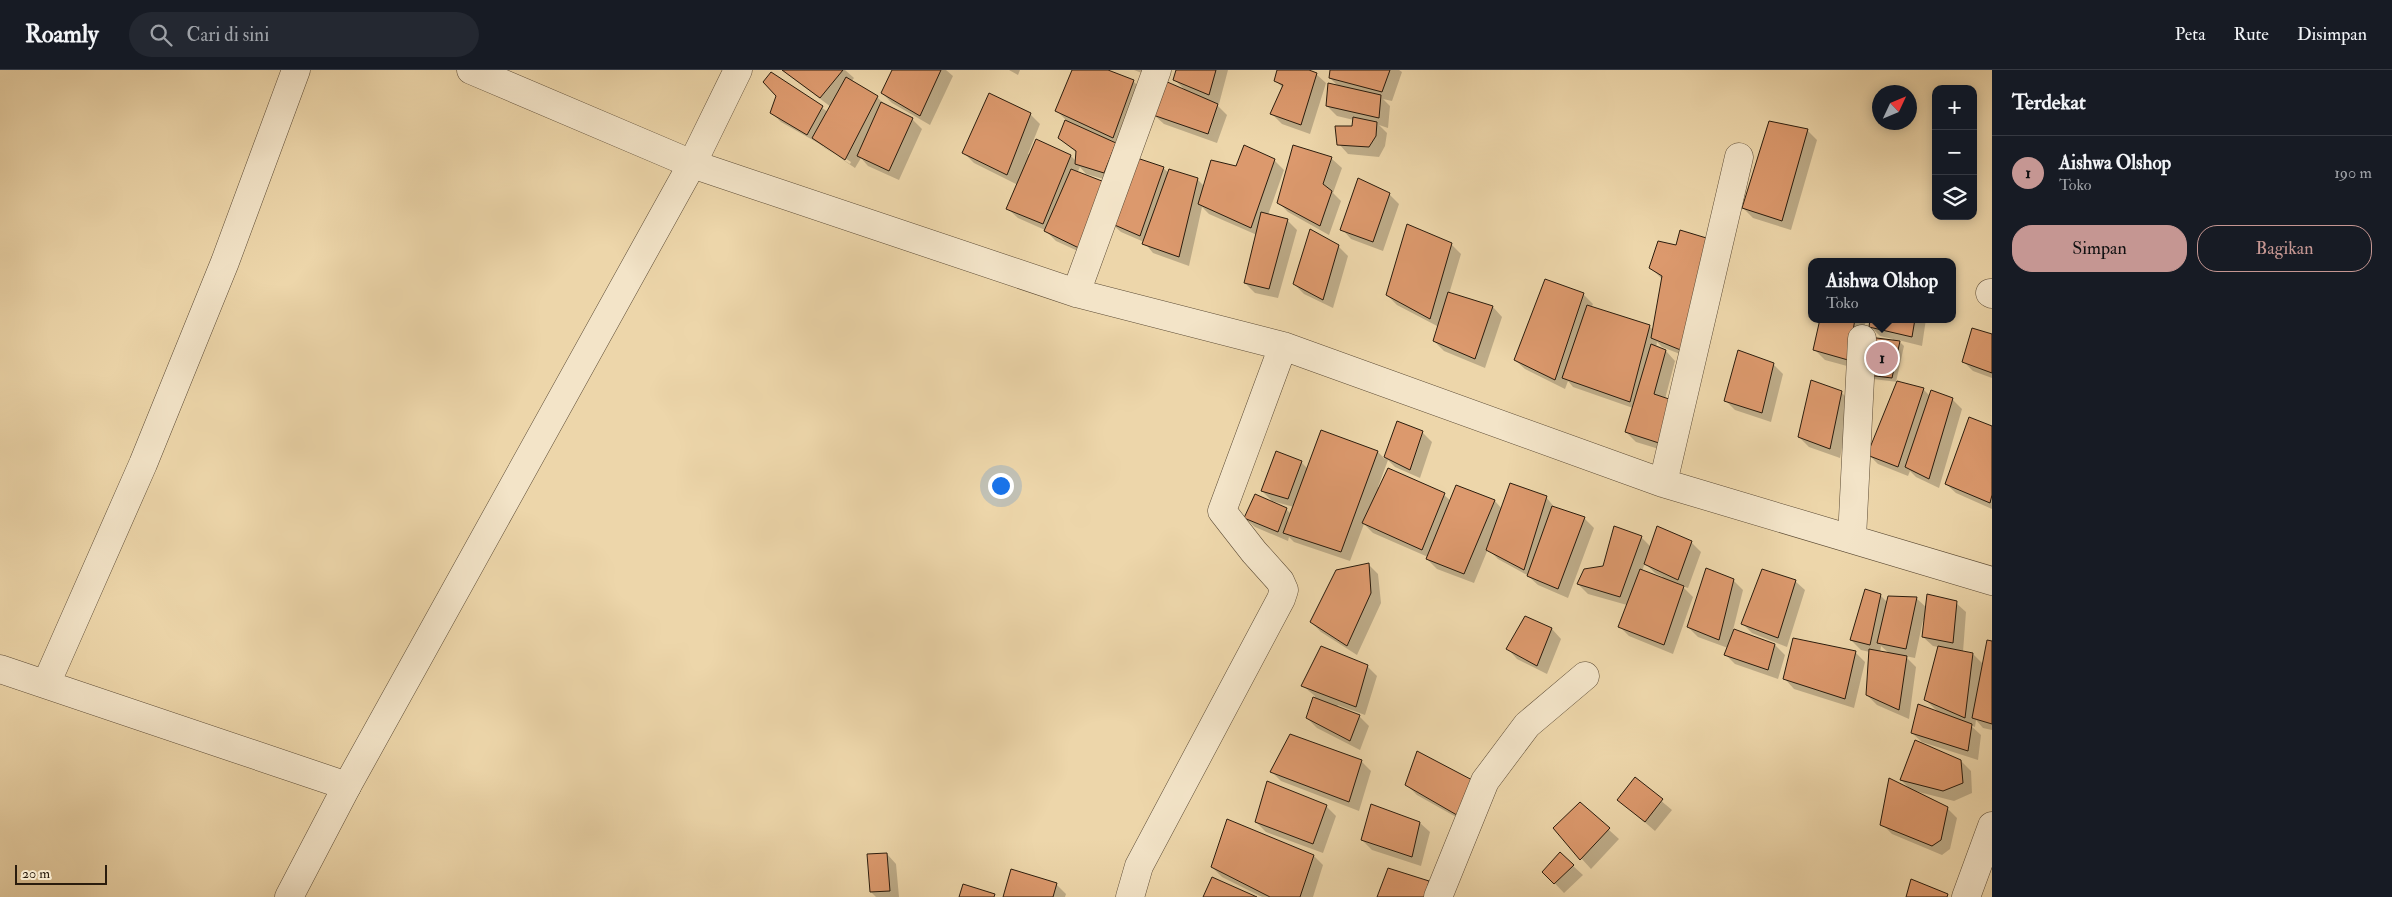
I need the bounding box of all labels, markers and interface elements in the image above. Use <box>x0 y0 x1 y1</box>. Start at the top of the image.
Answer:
search box <box>129 12 479 57</box>
text: Roamly <box>25 19 99 50</box>
icon: search <box>147 21 175 49</box>
text: Cari di sini <box>187 23 269 47</box>
text: Peta <box>2175 23 2206 46</box>
text: Rute <box>2234 23 2269 46</box>
text: Disimpan <box>2297 23 2367 46</box>
north arrow <box>1872 85 1917 130</box>
map controls <box>1932 85 1977 220</box>
button: + <box>1932 85 1977 130</box>
text: Terdekat <box>2012 89 2086 116</box>
button: − <box>1932 130 1977 175</box>
text: Aishwa Olshop <box>2059 151 2171 175</box>
text: 1 <box>2025 163 2031 183</box>
text: 190 m <box>2334 163 2372 183</box>
button: layers <box>1932 175 1977 220</box>
text: Toko <box>2059 175 2092 195</box>
button: Simpan <box>2012 225 2187 272</box>
button: Bagikan <box>2197 225 2372 272</box>
popup <box>1808 258 1956 323</box>
text: Aishwa Olshop <box>1826 269 1938 293</box>
text: Toko <box>1826 293 1858 313</box>
pin: 1 <box>1866 339 1898 377</box>
your location <box>988 473 1014 499</box>
scale bar <box>15 862 108 885</box>
text: 20 m <box>22 865 50 882</box>

